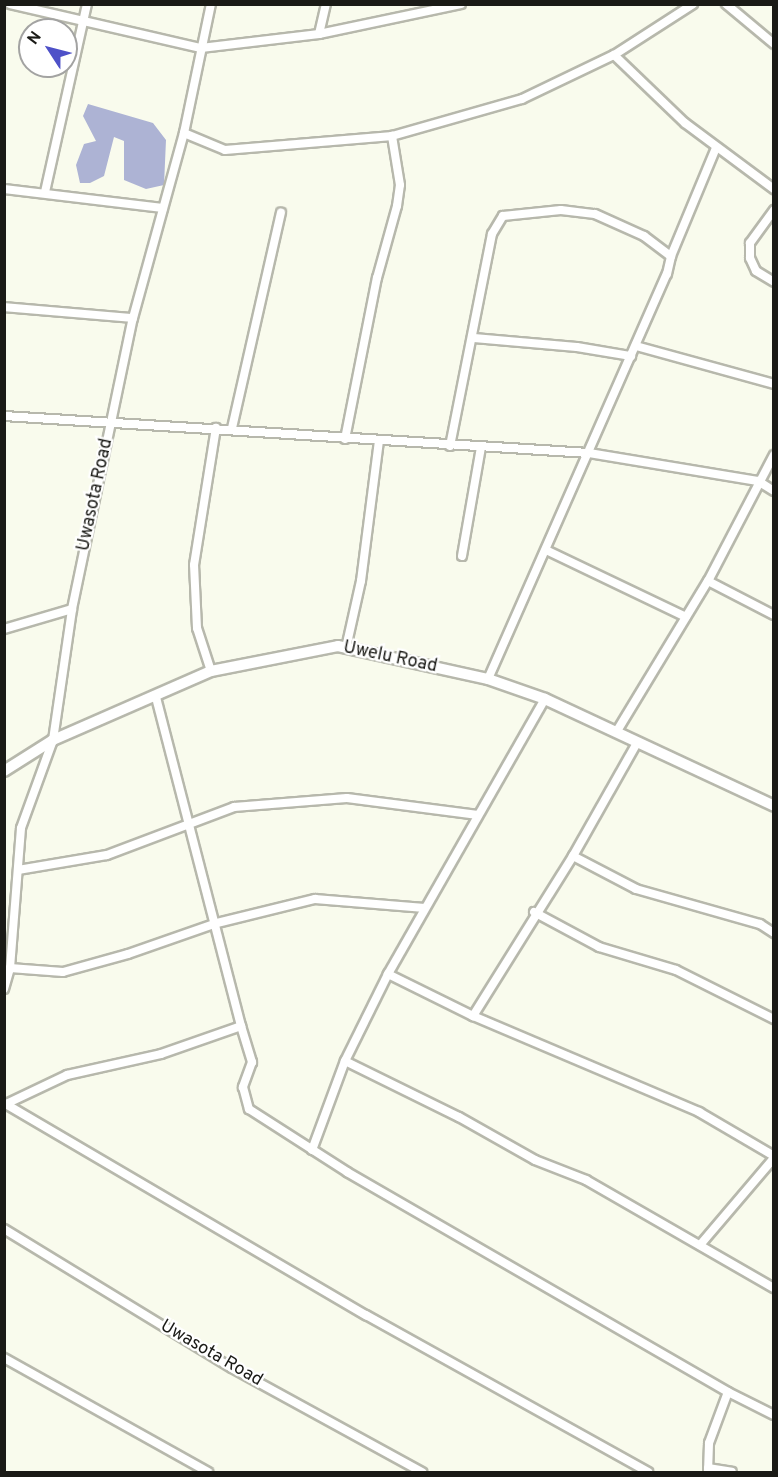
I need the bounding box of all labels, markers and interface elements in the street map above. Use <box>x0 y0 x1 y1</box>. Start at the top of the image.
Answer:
north arrow <box>18 18 78 78</box>
text: N <box>24 28 47 49</box>
street label: Uwasota Road <box>74 437 118 553</box>
street label: Uwelu Road <box>341 638 439 678</box>
street label: Uwasota Road <box>156 1316 266 1392</box>

